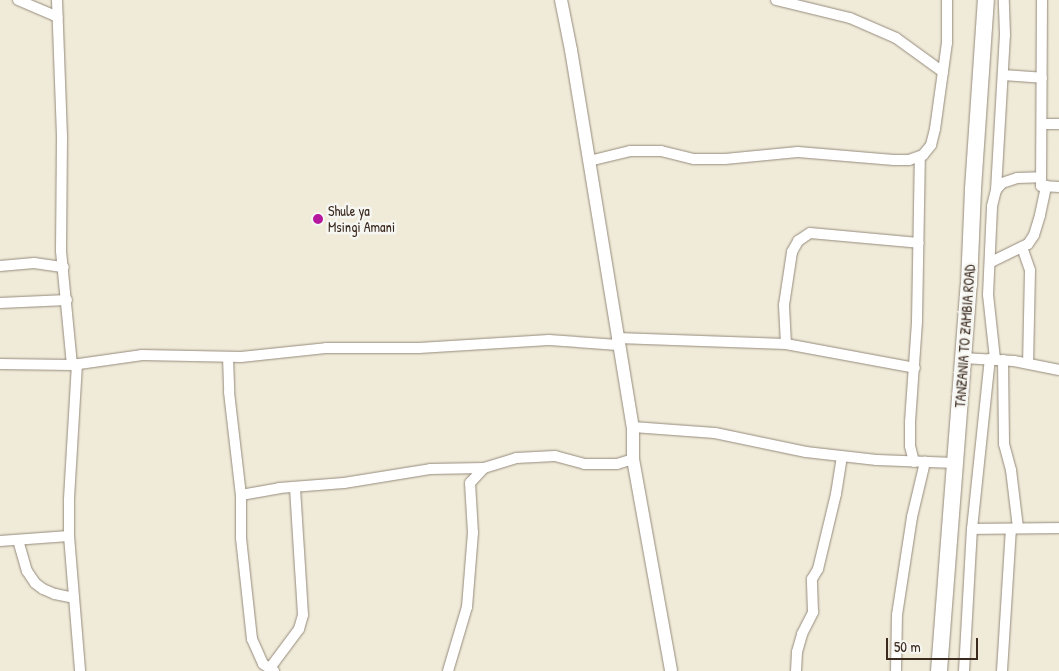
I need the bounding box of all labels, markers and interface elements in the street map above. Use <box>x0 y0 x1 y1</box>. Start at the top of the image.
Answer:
place label: Shule ya Msingi Amani <box>328 203 395 236</box>
marker: Shule ya Msingi Amani <box>312 213 324 225</box>
street label: TANZANIA TO ZAMBIA ROAD <box>952 264 978 408</box>
scale bar <box>889 628 982 660</box>
text: 50 m <box>894 636 921 657</box>

